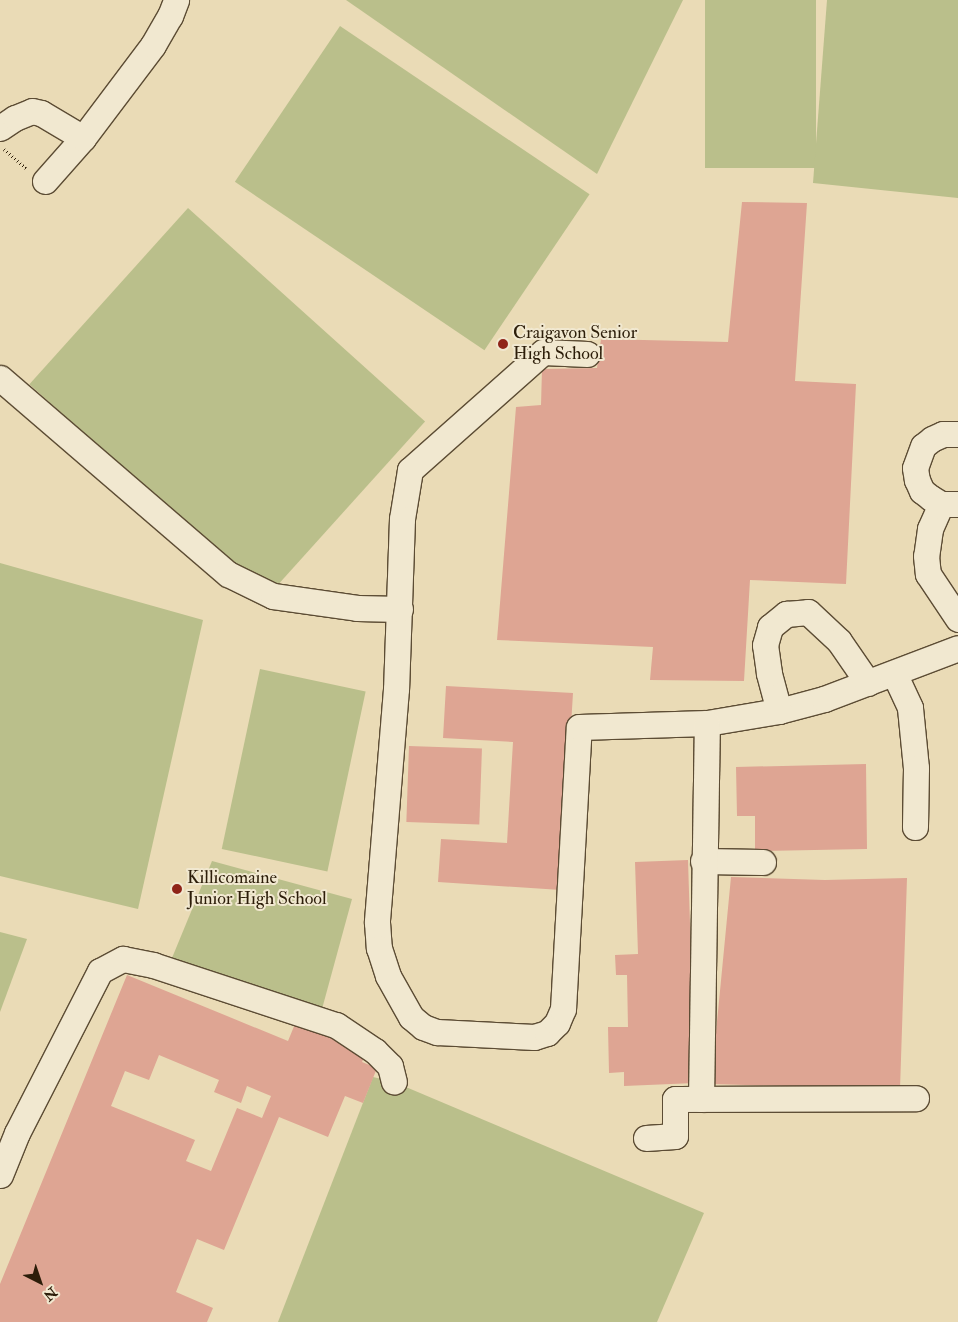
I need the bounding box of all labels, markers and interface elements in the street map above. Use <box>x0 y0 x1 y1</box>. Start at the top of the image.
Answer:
place label: Craigavon Senior High School <box>513 323 637 366</box>
marker: Craigavon Senior High School <box>497 338 509 350</box>
place label: Killicomaine Junior High School <box>187 868 327 911</box>
marker: Killicomaine Junior High School <box>171 883 183 895</box>
north arrow <box>15 1257 65 1307</box>
text: N <box>40 1283 60 1304</box>

